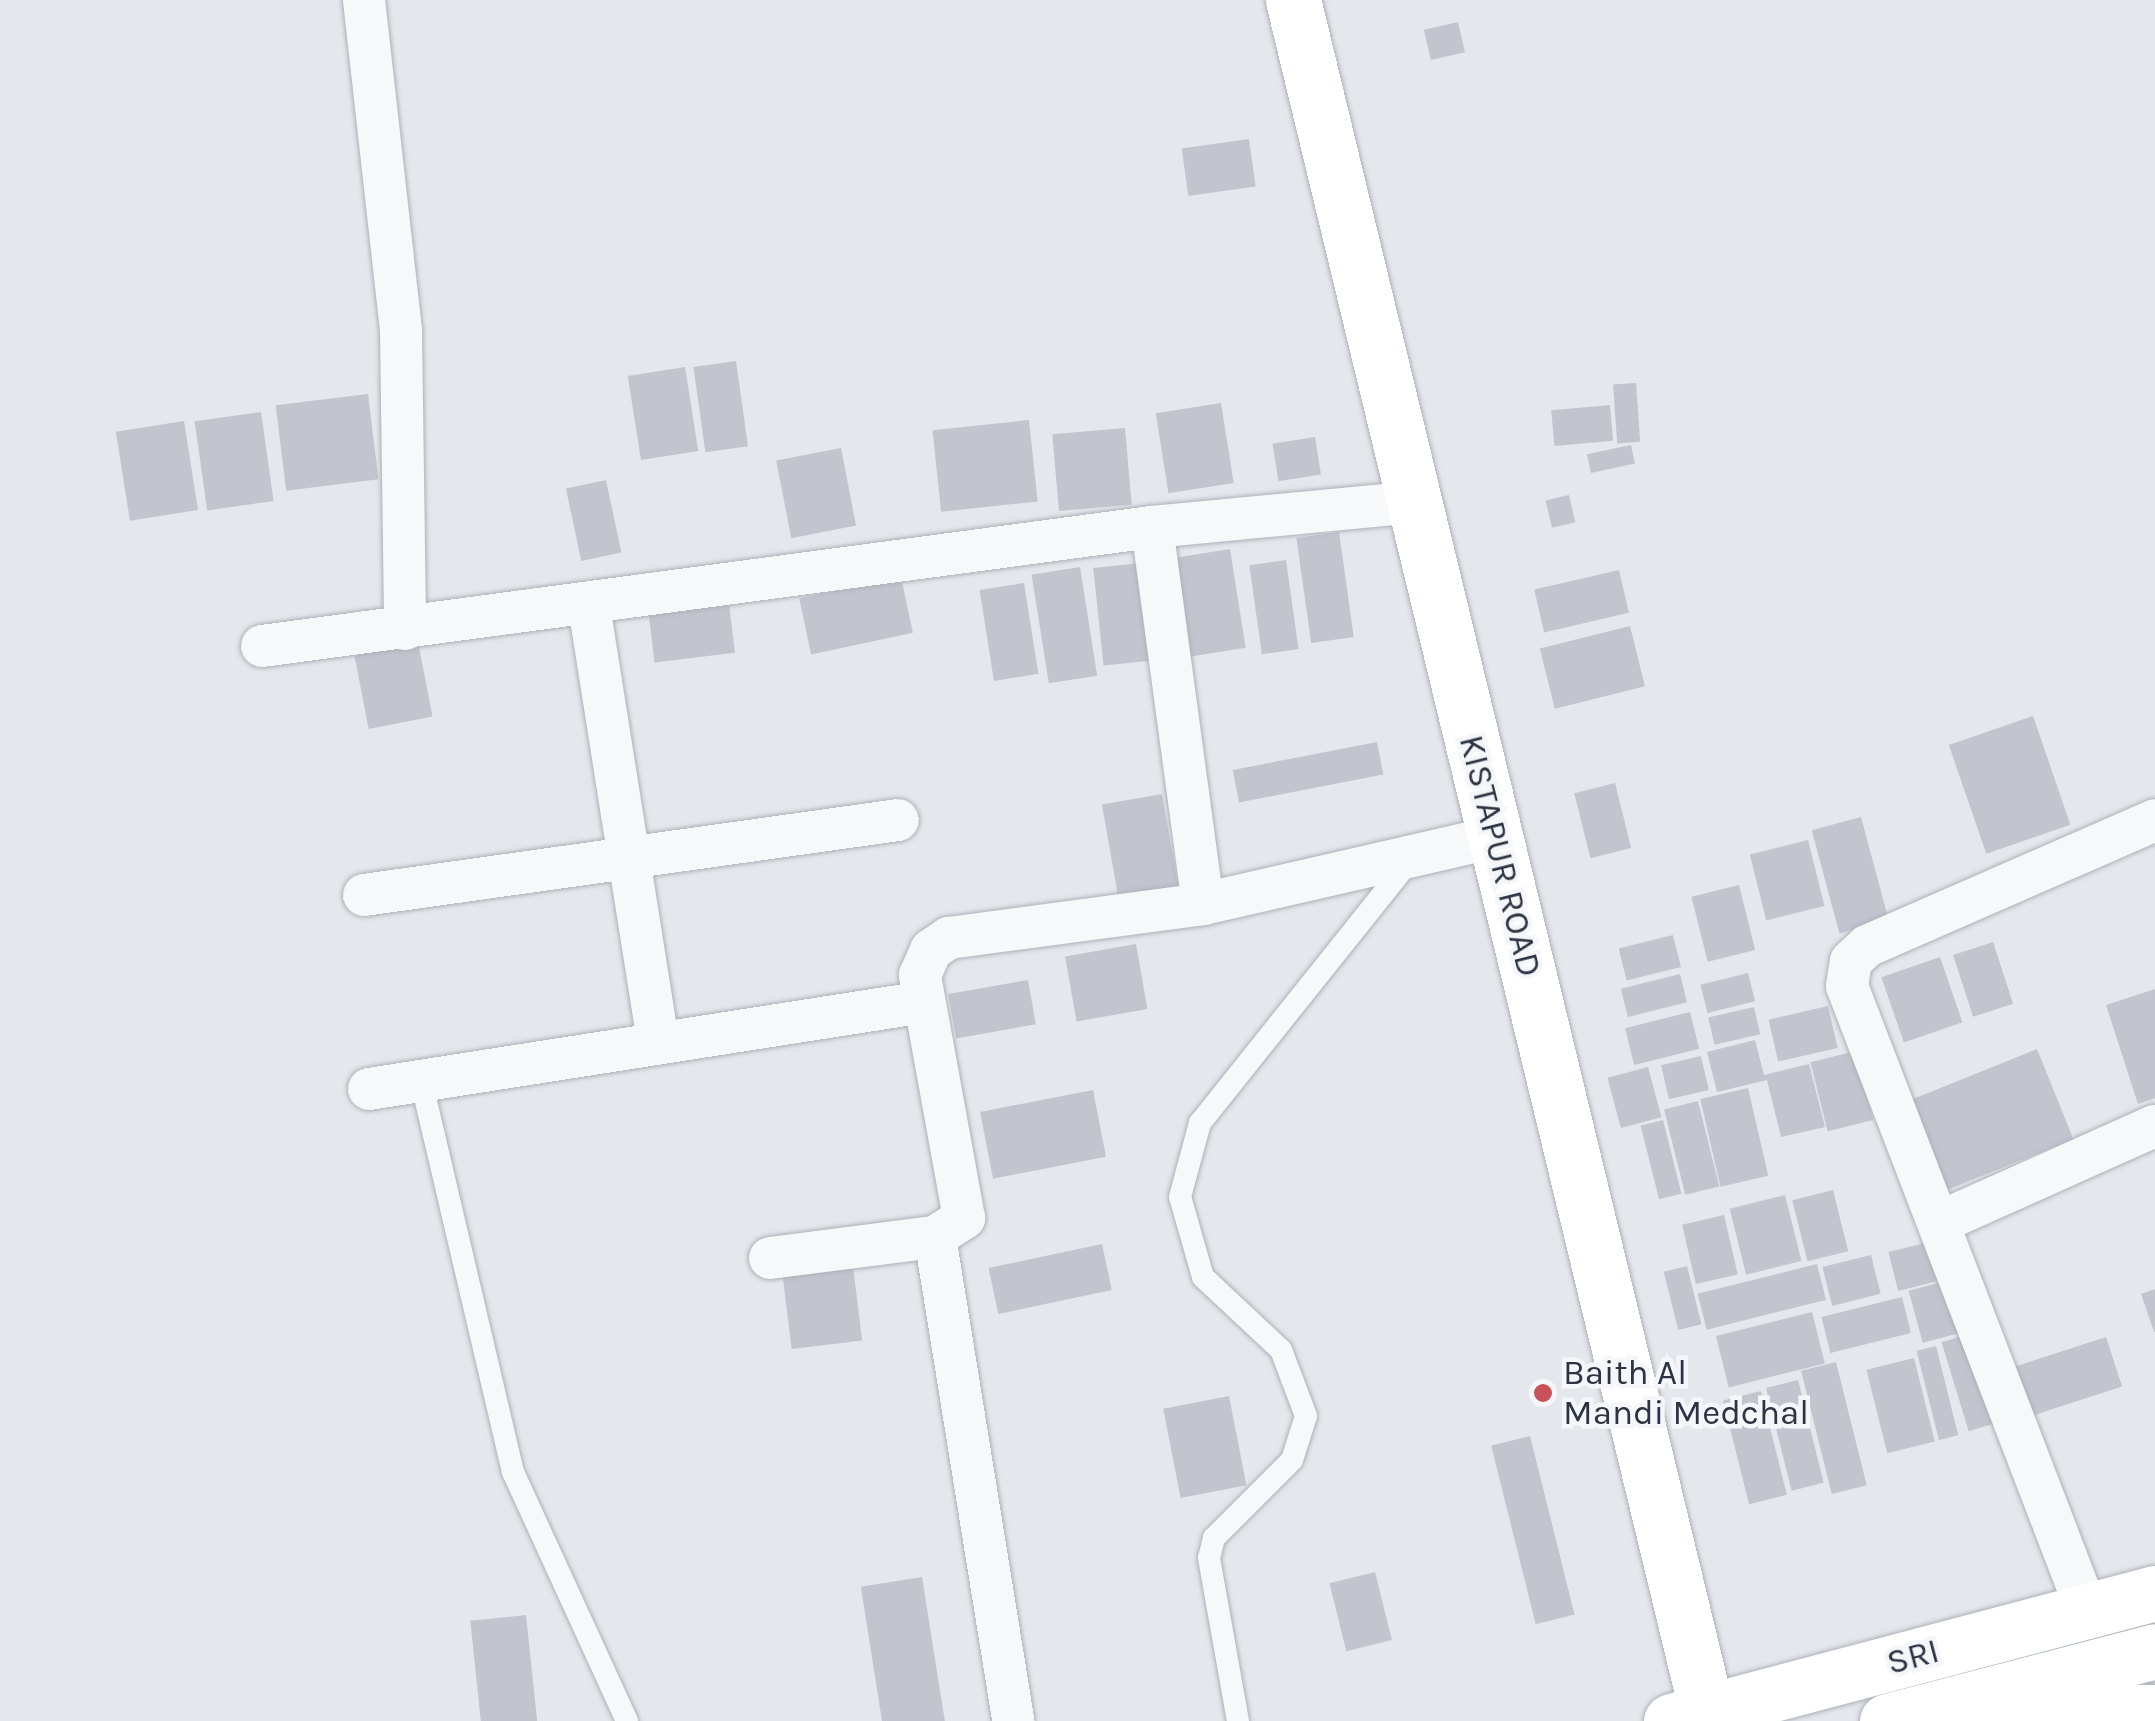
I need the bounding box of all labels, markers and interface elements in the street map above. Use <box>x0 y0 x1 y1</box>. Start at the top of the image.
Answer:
street label: KISTAPUR ROAD <box>1450 731 1550 981</box>
place label: Baith Al Mandi Medchal <box>1563 1352 1809 1434</box>
marker: Baith Al Mandi Medchal <box>1532 1382 1554 1404</box>
street label: SRI <box>1882 1630 1944 1684</box>

